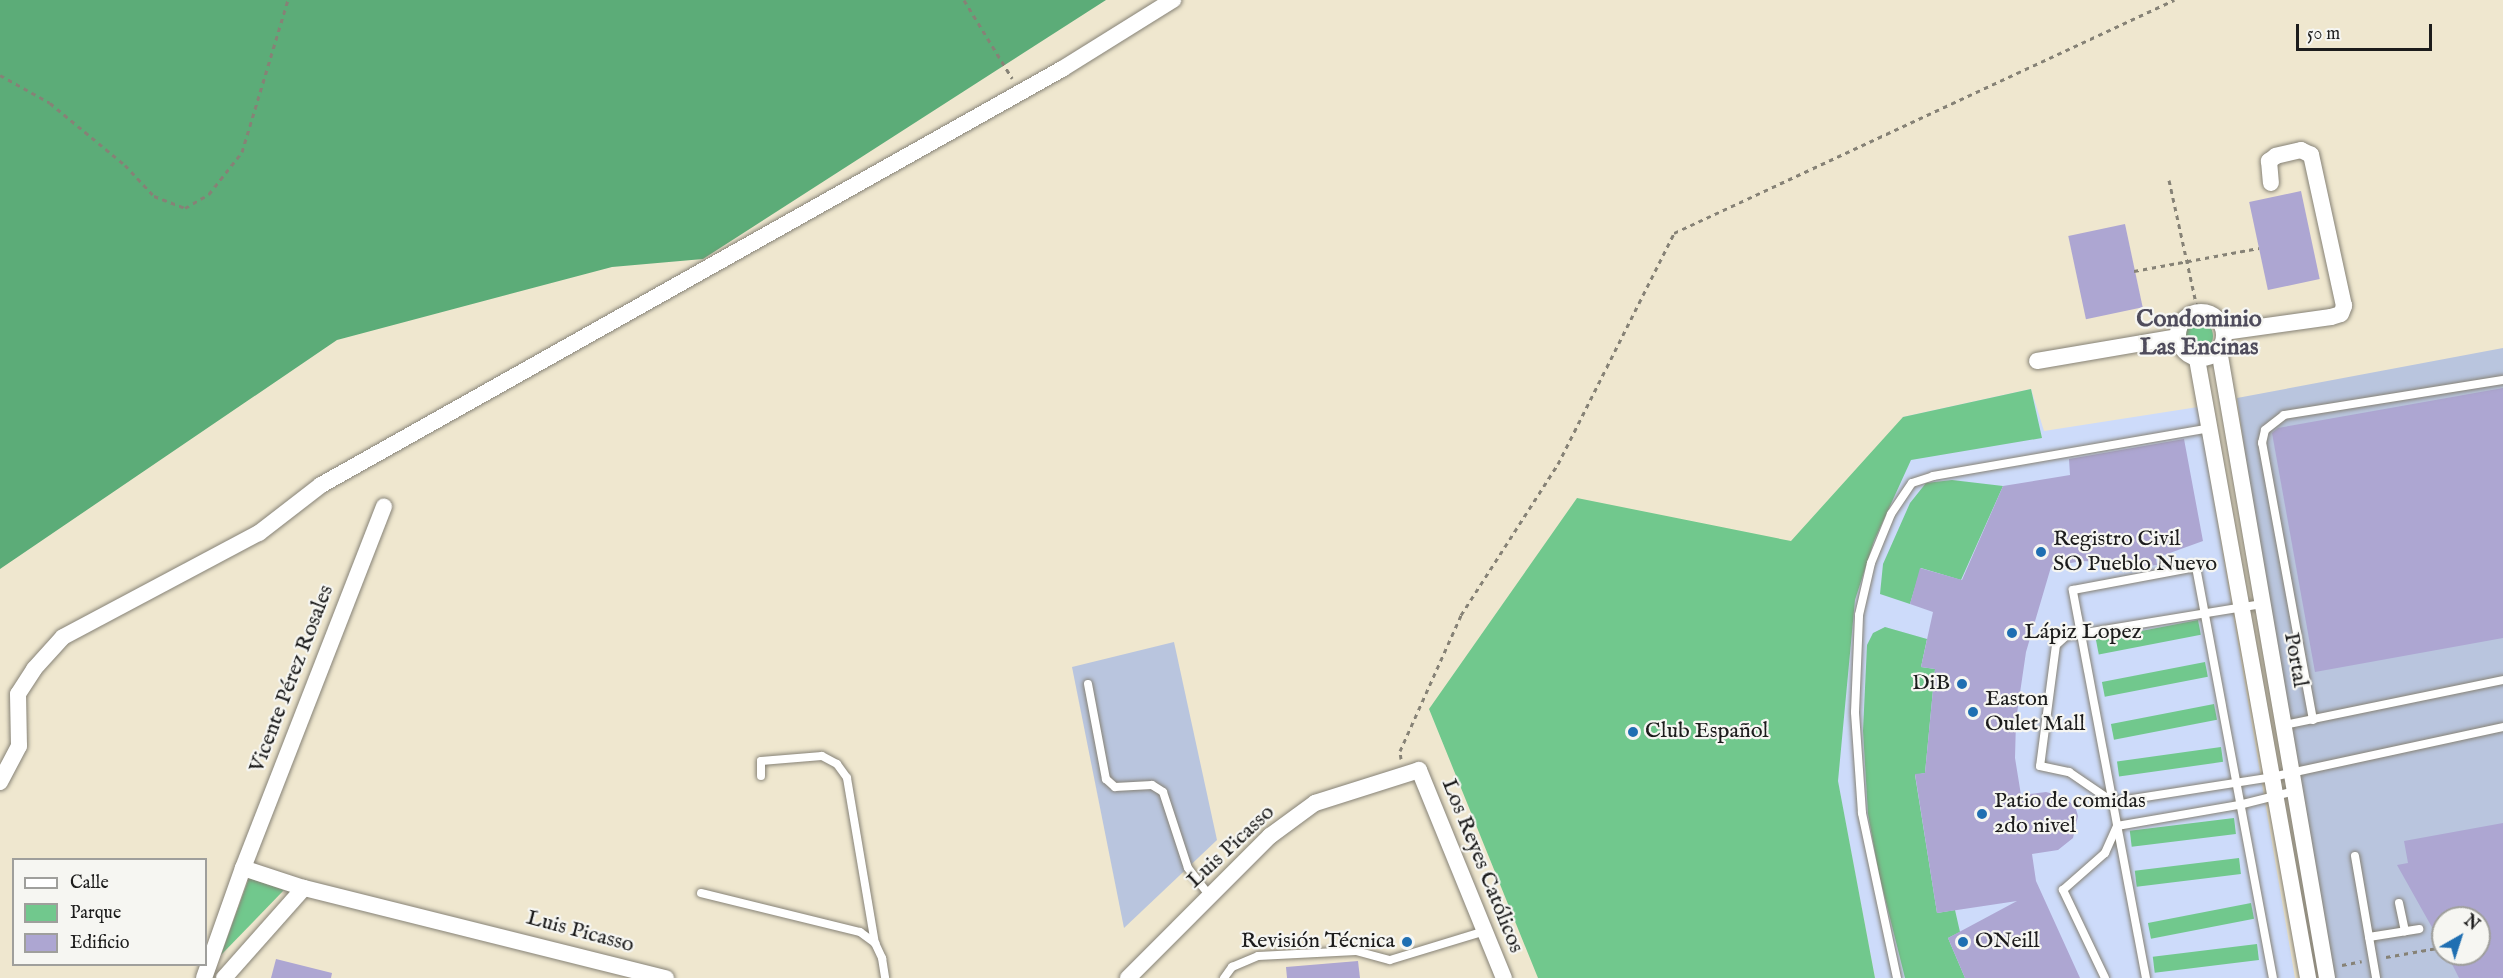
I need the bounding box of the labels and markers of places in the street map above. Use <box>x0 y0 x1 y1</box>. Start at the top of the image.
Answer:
place label: Registro Civil SO Pueblo Nuevo <box>2053 526 2217 578</box>
marker: Registro Civil SO Pueblo Nuevo <box>2034 545 2048 559</box>
place label: Lápiz Lopez <box>2024 620 2142 646</box>
marker: Lápiz Lopez <box>2005 626 2019 640</box>
place label: DiB <box>1912 671 1950 697</box>
marker: DiB <box>1955 677 1969 691</box>
place label: Easton Oulet Mall <box>1985 686 2085 738</box>
marker: Easton Oulet Mall <box>1966 705 1980 719</box>
place label: Club Español <box>1645 719 1769 745</box>
marker: Club Español <box>1626 725 1640 739</box>
place label: Patio de comidas 2do nivel <box>1994 788 2146 840</box>
marker: Patio de comidas 2do nivel <box>1975 807 1989 821</box>
place label: Revisión Técnica <box>1241 929 1395 955</box>
place label: ONeill <box>1975 929 2039 955</box>
marker: Revisión Técnica <box>1400 935 1414 949</box>
marker: ONeill <box>1956 935 1970 949</box>

